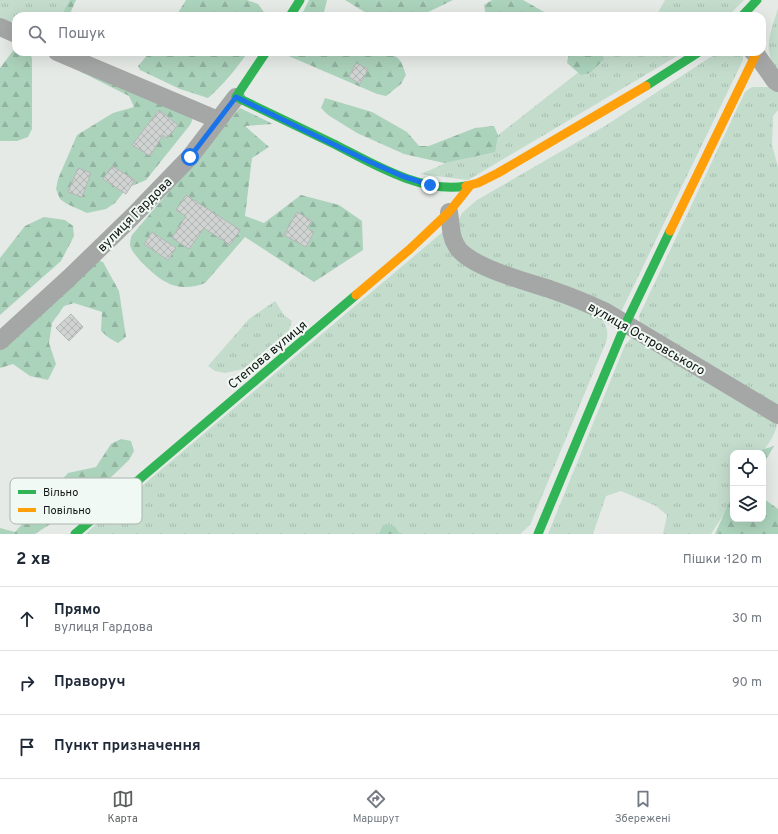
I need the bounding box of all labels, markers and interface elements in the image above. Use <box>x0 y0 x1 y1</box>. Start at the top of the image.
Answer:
search box <box>12 12 766 56</box>
icon: search <box>26 23 48 45</box>
text: Пошук <box>58 25 106 44</box>
route start <box>181 148 199 166</box>
street label: вулиця Гардова <box>95 175 176 256</box>
route end <box>421 176 439 194</box>
street label: вулиця Островського <box>585 300 707 380</box>
street label: Степова вулиця <box>225 318 311 393</box>
map controls <box>730 450 766 522</box>
button: locate <box>730 450 766 486</box>
legend <box>10 478 142 524</box>
text: Вільно <box>43 486 78 500</box>
button: layers <box>730 486 766 522</box>
text: Повільно <box>43 504 91 518</box>
text: 2 хв <box>16 549 51 571</box>
text: Пішки · 120 m <box>683 552 762 568</box>
text: Прямо <box>54 601 101 620</box>
icon: ahead <box>16 608 38 630</box>
text: 30 m <box>732 611 762 627</box>
text: вулиця Гардова <box>54 620 153 636</box>
icon: right <box>16 672 38 694</box>
text: Праворуч <box>54 673 125 692</box>
text: 90 m <box>732 675 762 691</box>
icon: arrive <box>16 736 38 758</box>
text: Пункт призначення <box>54 737 201 756</box>
tab: Карта <box>108 788 138 826</box>
tab: Маршрут <box>353 788 400 826</box>
tab: Збережені <box>615 788 670 826</box>

